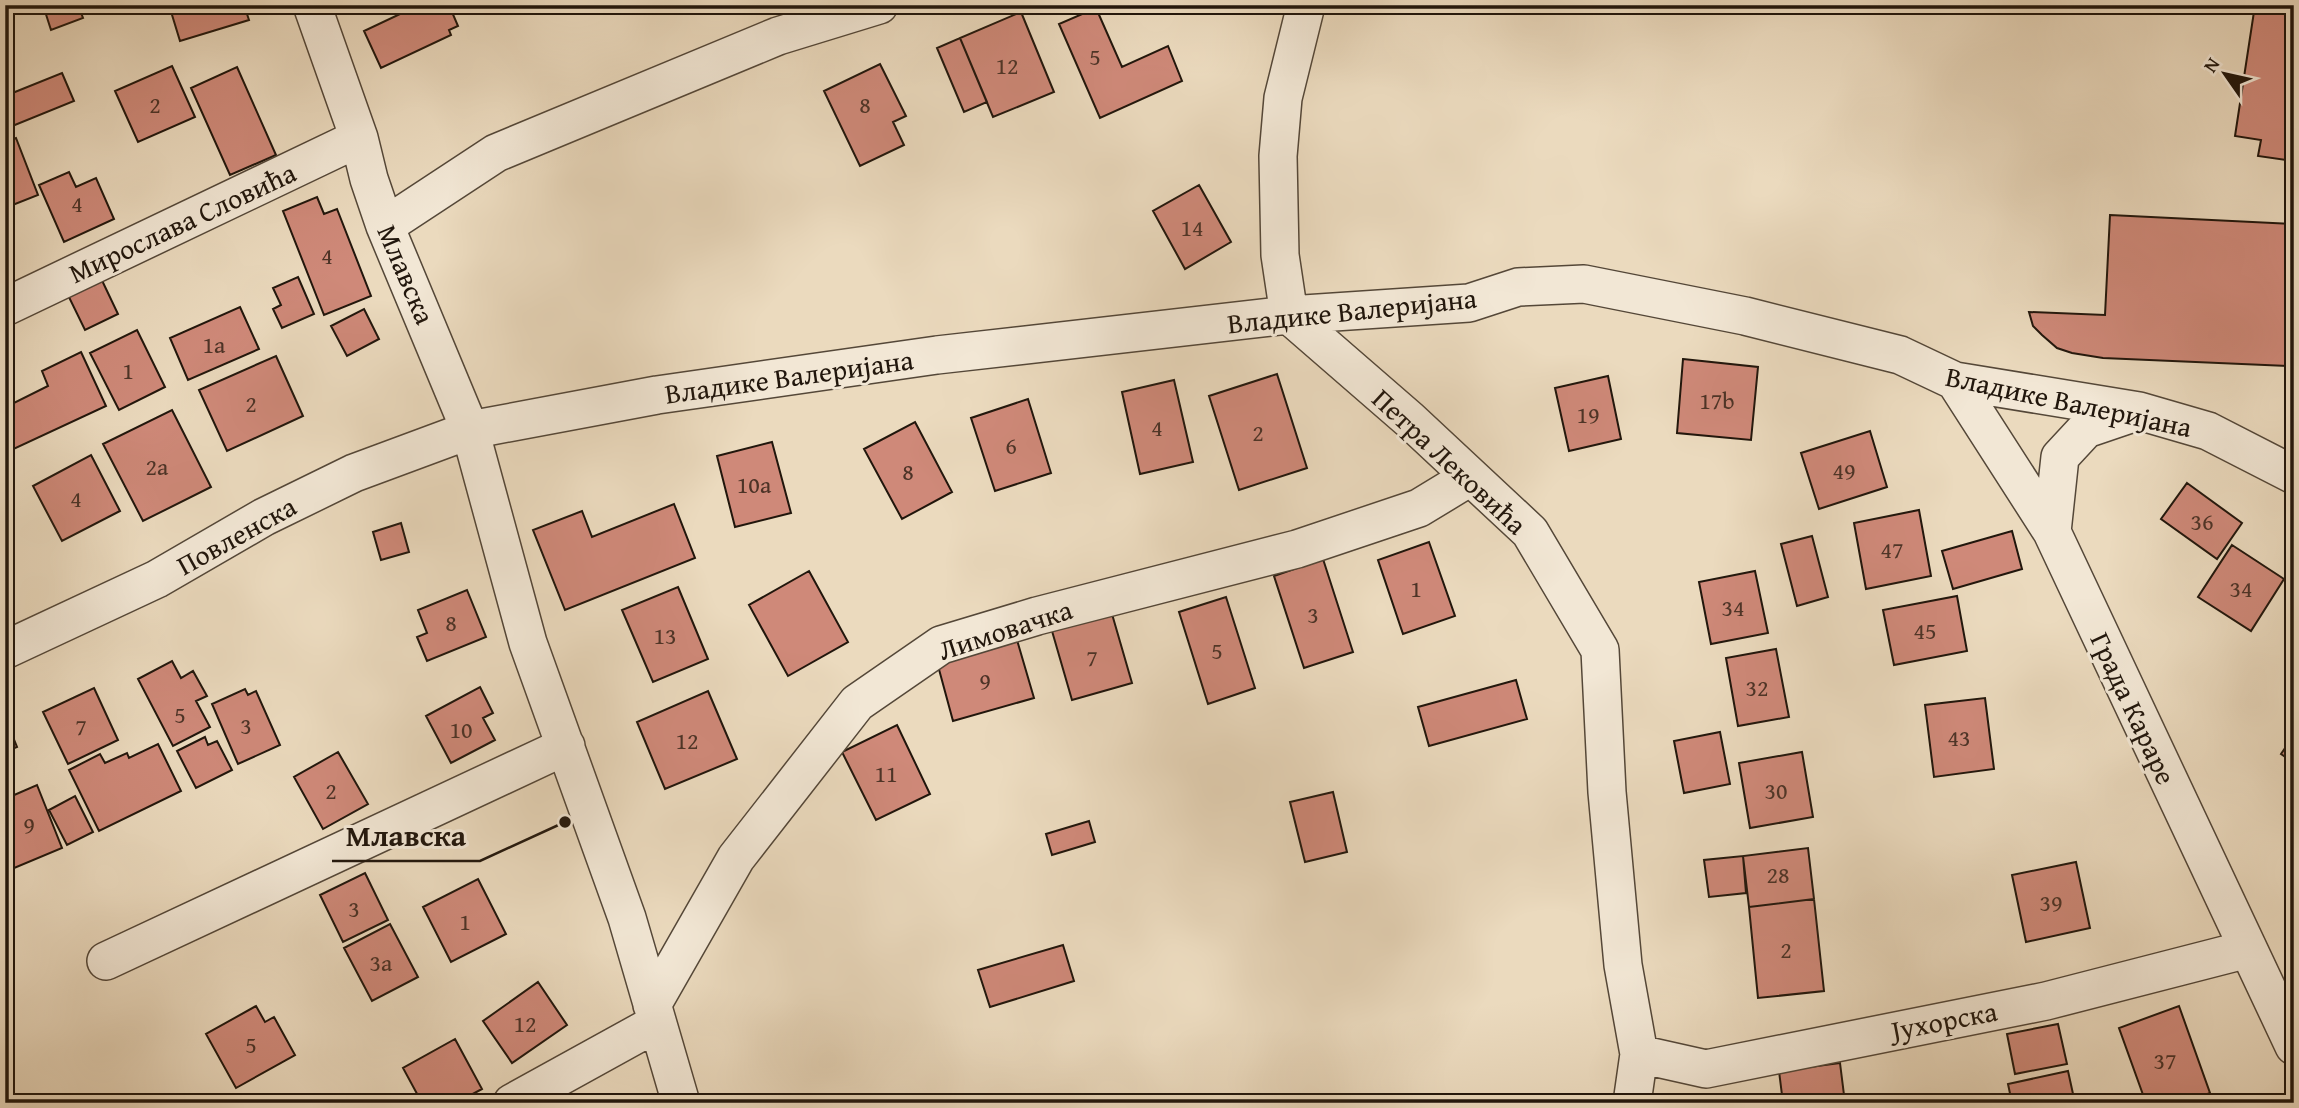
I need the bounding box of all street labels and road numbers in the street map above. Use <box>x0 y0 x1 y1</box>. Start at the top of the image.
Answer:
street label: Мирослава Словића <box>62 151 303 293</box>
street label: Млавска <box>368 218 447 331</box>
street label: Владике Валеријана <box>1225 276 1479 343</box>
street label: Владике Валеријана <box>662 338 916 414</box>
street label: Владике Валеријана <box>1942 355 2196 447</box>
street label: Петра Лековића <box>1363 378 1537 544</box>
street label: Повленска <box>169 485 304 585</box>
street label: Лимовачка <box>933 588 1078 670</box>
street label: Града Караре <box>2081 625 2187 791</box>
street label: Јухорска <box>1885 990 2001 1051</box>

